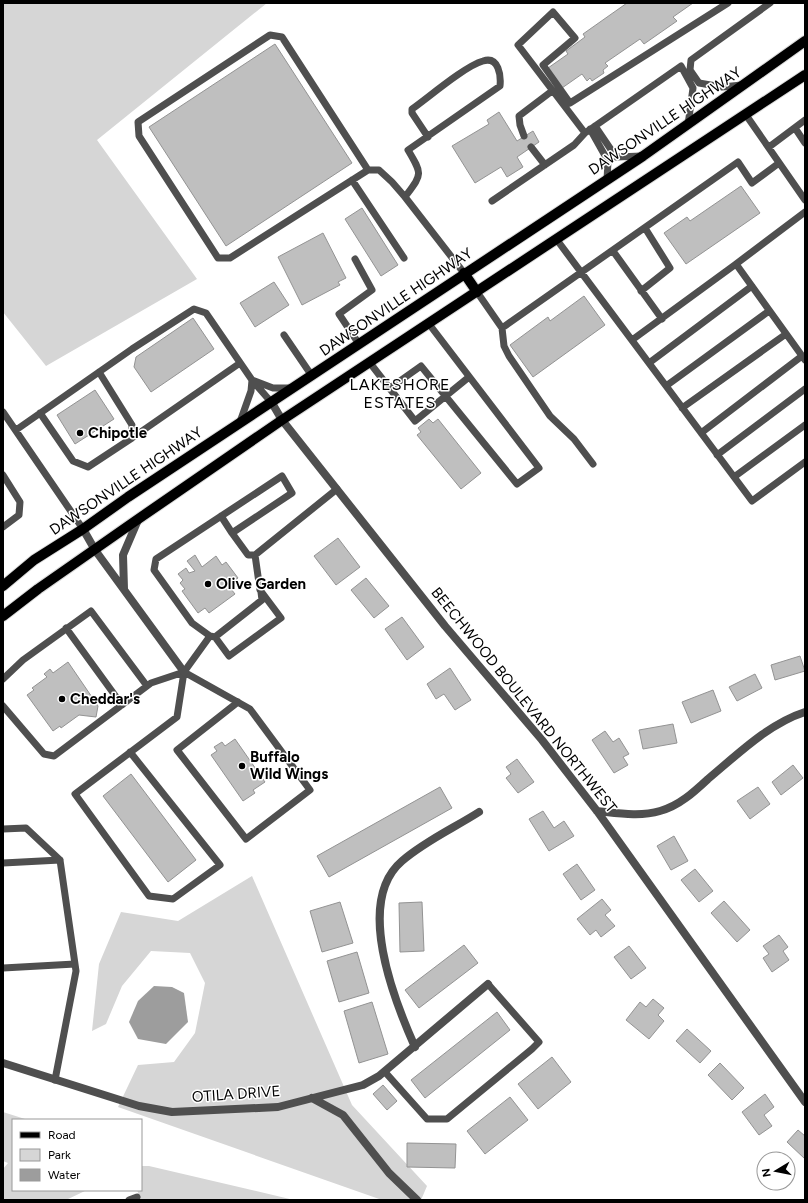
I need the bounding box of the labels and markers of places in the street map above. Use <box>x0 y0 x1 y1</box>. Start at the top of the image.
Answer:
place label: Chipotle <box>88 424 148 442</box>
marker: Chipotle <box>75 428 85 438</box>
place label: Olive Garden <box>216 575 306 593</box>
marker: Olive Garden <box>203 579 213 589</box>
place label: Cheddar's <box>70 690 140 708</box>
marker: Cheddar's <box>57 694 67 704</box>
place label: Buffalo Wild Wings <box>250 748 328 783</box>
marker: Buffalo Wild Wings <box>237 761 247 771</box>

